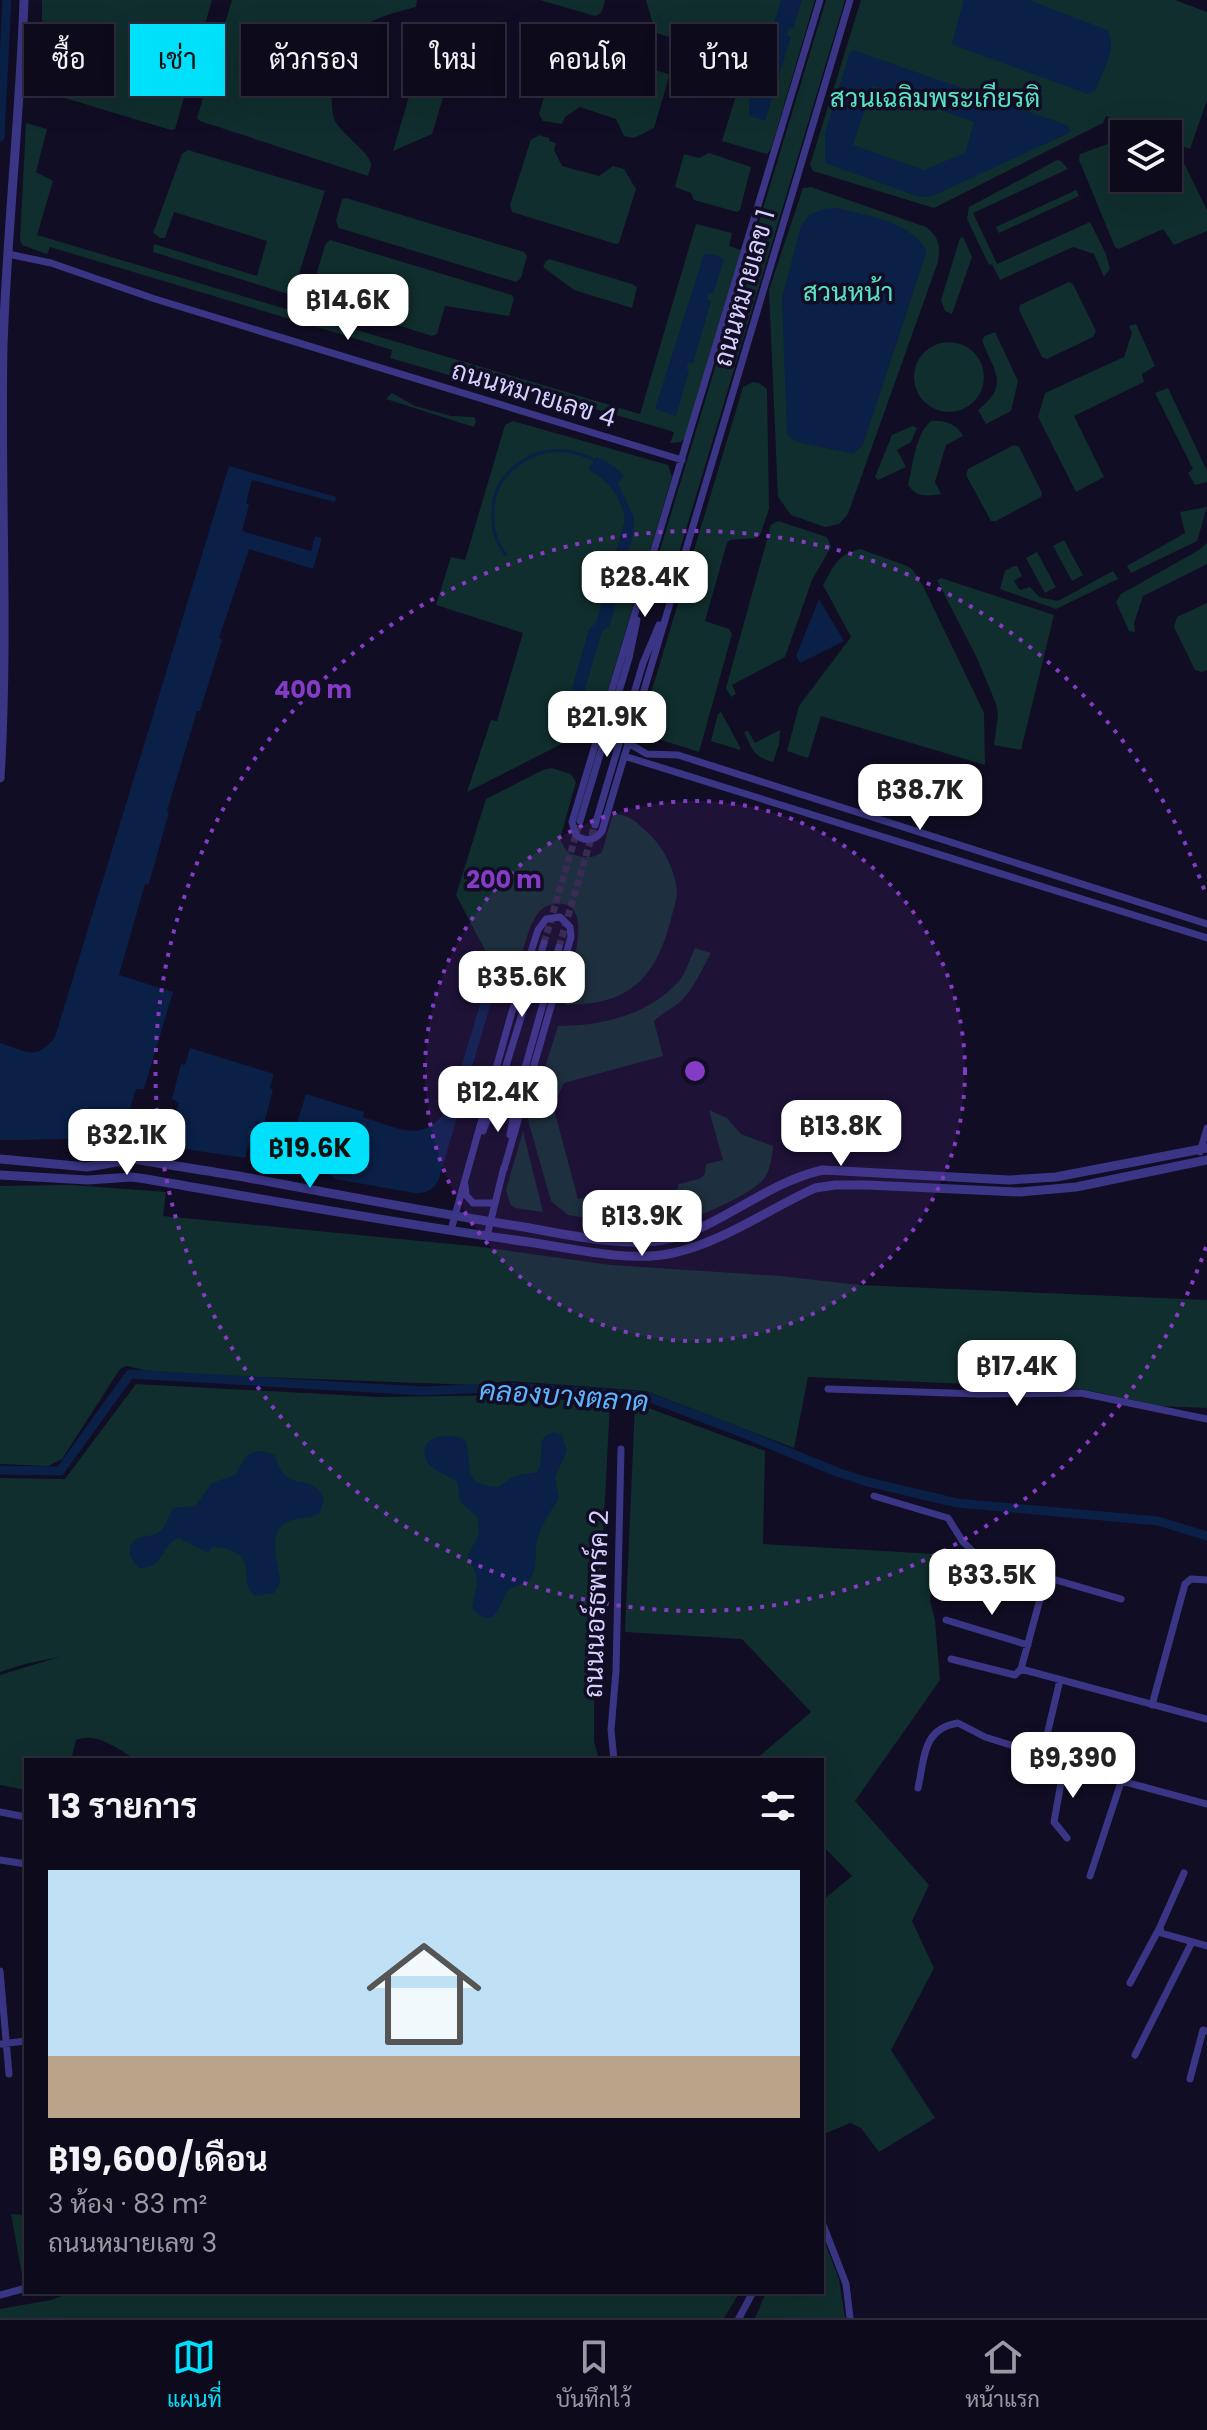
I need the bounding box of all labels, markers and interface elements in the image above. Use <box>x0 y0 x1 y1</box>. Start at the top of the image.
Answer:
chip: ซื้อ <box>24 24 114 96</box>
chip: เช่า <box>130 24 225 96</box>
chip: ตัวกรอง <box>241 24 387 96</box>
chip: ใหม่ <box>403 24 505 96</box>
chip: คอนโด <box>521 24 655 96</box>
chip: บ้าน <box>671 24 777 96</box>
park label: สวนเฉลิมพระเกียรติ <box>830 80 1040 116</box>
map controls <box>1110 120 1182 192</box>
button: layers <box>1110 120 1182 192</box>
street label: ถนนหมายเลข 1 <box>704 205 784 371</box>
pin: ฿14.6K <box>283 274 413 342</box>
park label: สวนหน้า <box>803 274 893 310</box>
text: ฿14.6K <box>305 282 391 318</box>
street label: ถนนหมายเลข 4 <box>447 352 621 436</box>
pin: ฿28.4K <box>580 551 710 619</box>
text: ฿28.4K <box>600 559 690 595</box>
text: 400 m <box>274 673 352 706</box>
pin: ฿21.9K <box>542 691 672 759</box>
text: ฿21.9K <box>566 699 648 735</box>
pin: ฿38.7K <box>855 764 985 832</box>
text: ฿38.7K <box>876 772 964 808</box>
text: 200 m <box>466 863 542 896</box>
pin: ฿35.6K <box>457 951 587 1019</box>
text: ฿35.6K <box>477 959 567 995</box>
centre of rings <box>681 1057 709 1085</box>
pin: ฿12.4K <box>433 1066 563 1134</box>
text: ฿12.4K <box>456 1074 540 1110</box>
pin: ฿13.8K <box>776 1100 906 1168</box>
text: ฿13.8K <box>799 1108 883 1144</box>
pin: ฿32.1K <box>62 1109 192 1177</box>
text: ฿32.1K <box>86 1117 168 1153</box>
pin: ฿19.6K <box>245 1122 375 1190</box>
text: ฿19.6K <box>268 1130 352 1166</box>
pin: ฿13.9K <box>577 1190 707 1258</box>
text: ฿13.9K <box>601 1198 683 1234</box>
pin: ฿17.4K <box>952 1340 1082 1408</box>
text: ฿17.4K <box>976 1348 1058 1384</box>
water label: คลองบางตลาด <box>478 1371 650 1421</box>
street label: ถนนนอร์ธพาร์ค 2 <box>575 1509 617 1699</box>
pin: ฿33.5K <box>927 1549 1057 1617</box>
text: ฿33.5K <box>947 1557 1037 1593</box>
pin: ฿9,390 <box>1008 1732 1138 1800</box>
text: ฿9,390 <box>1029 1740 1117 1776</box>
text: 13 รายการ <box>48 1782 197 1830</box>
icon: filters <box>756 1784 800 1828</box>
icon: home <box>352 1922 496 2066</box>
text: ฿19,600/เดือน <box>48 2135 268 2183</box>
text: 3 ห้อง · 83 m² <box>48 2186 207 2222</box>
text: ถนนหมายเลข 3 <box>48 2225 217 2261</box>
tab: แผนที่ <box>167 2335 222 2416</box>
tab: บันทึกไว้ <box>556 2335 631 2416</box>
tab: หน้าแรก <box>965 2335 1040 2416</box>

